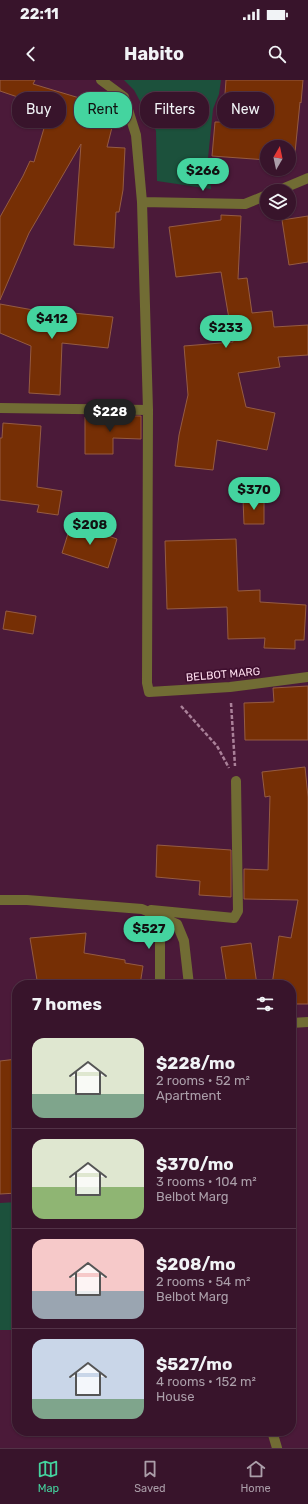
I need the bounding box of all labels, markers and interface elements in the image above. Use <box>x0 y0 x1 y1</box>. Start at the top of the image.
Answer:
text: 22:11 <box>20 5 59 23</box>
icon: back <box>20 43 42 65</box>
text: Habito <box>124 43 184 65</box>
icon: search <box>266 43 288 65</box>
chip: Buy <box>12 92 66 128</box>
chip: Rent <box>74 92 132 128</box>
chip: Filters <box>140 92 209 128</box>
chip: New <box>217 92 274 128</box>
north arrow <box>260 140 296 176</box>
map controls <box>260 140 296 220</box>
pin: $266 <box>179 158 227 192</box>
text: $266 <box>186 163 220 178</box>
button: layers <box>260 184 296 220</box>
pin: $412 <box>28 306 76 340</box>
text: $412 <box>36 311 68 326</box>
pin: $233 <box>202 315 250 349</box>
text: $233 <box>209 320 243 335</box>
pin: $228 <box>86 399 134 433</box>
text: $228 <box>93 404 127 419</box>
pin: $370 <box>230 477 278 511</box>
text: $370 <box>237 482 271 497</box>
pin: $208 <box>66 512 114 546</box>
text: $208 <box>73 517 107 532</box>
street label: BELBOT MARG <box>185 665 261 684</box>
pin: $527 <box>125 916 173 950</box>
text: $527 <box>133 921 165 936</box>
icon: filters <box>254 993 276 1015</box>
text: 7 homes <box>32 994 102 1014</box>
text: $228/mo <box>156 1053 235 1073</box>
icon: home <box>64 1054 112 1102</box>
text: 2 rooms · 52 m² <box>156 1073 250 1088</box>
text: Apartment <box>156 1088 221 1103</box>
text: $370/mo <box>156 1154 234 1174</box>
icon: home <box>64 1155 112 1203</box>
text: 3 rooms · 104 m² <box>156 1174 257 1189</box>
text: Belbot Marg <box>156 1189 229 1204</box>
text: $208/mo <box>156 1254 236 1274</box>
icon: home <box>64 1255 112 1303</box>
text: 2 rooms · 54 m² <box>156 1274 250 1289</box>
text: Belbot Marg <box>156 1289 229 1304</box>
text: $527/mo <box>156 1354 232 1374</box>
icon: home <box>64 1355 112 1403</box>
text: 4 rooms · 152 m² <box>156 1374 256 1389</box>
text: House <box>156 1389 194 1404</box>
tab: Map <box>37 1458 59 1495</box>
tab: Saved <box>134 1458 166 1495</box>
tab: Home <box>240 1458 271 1495</box>

